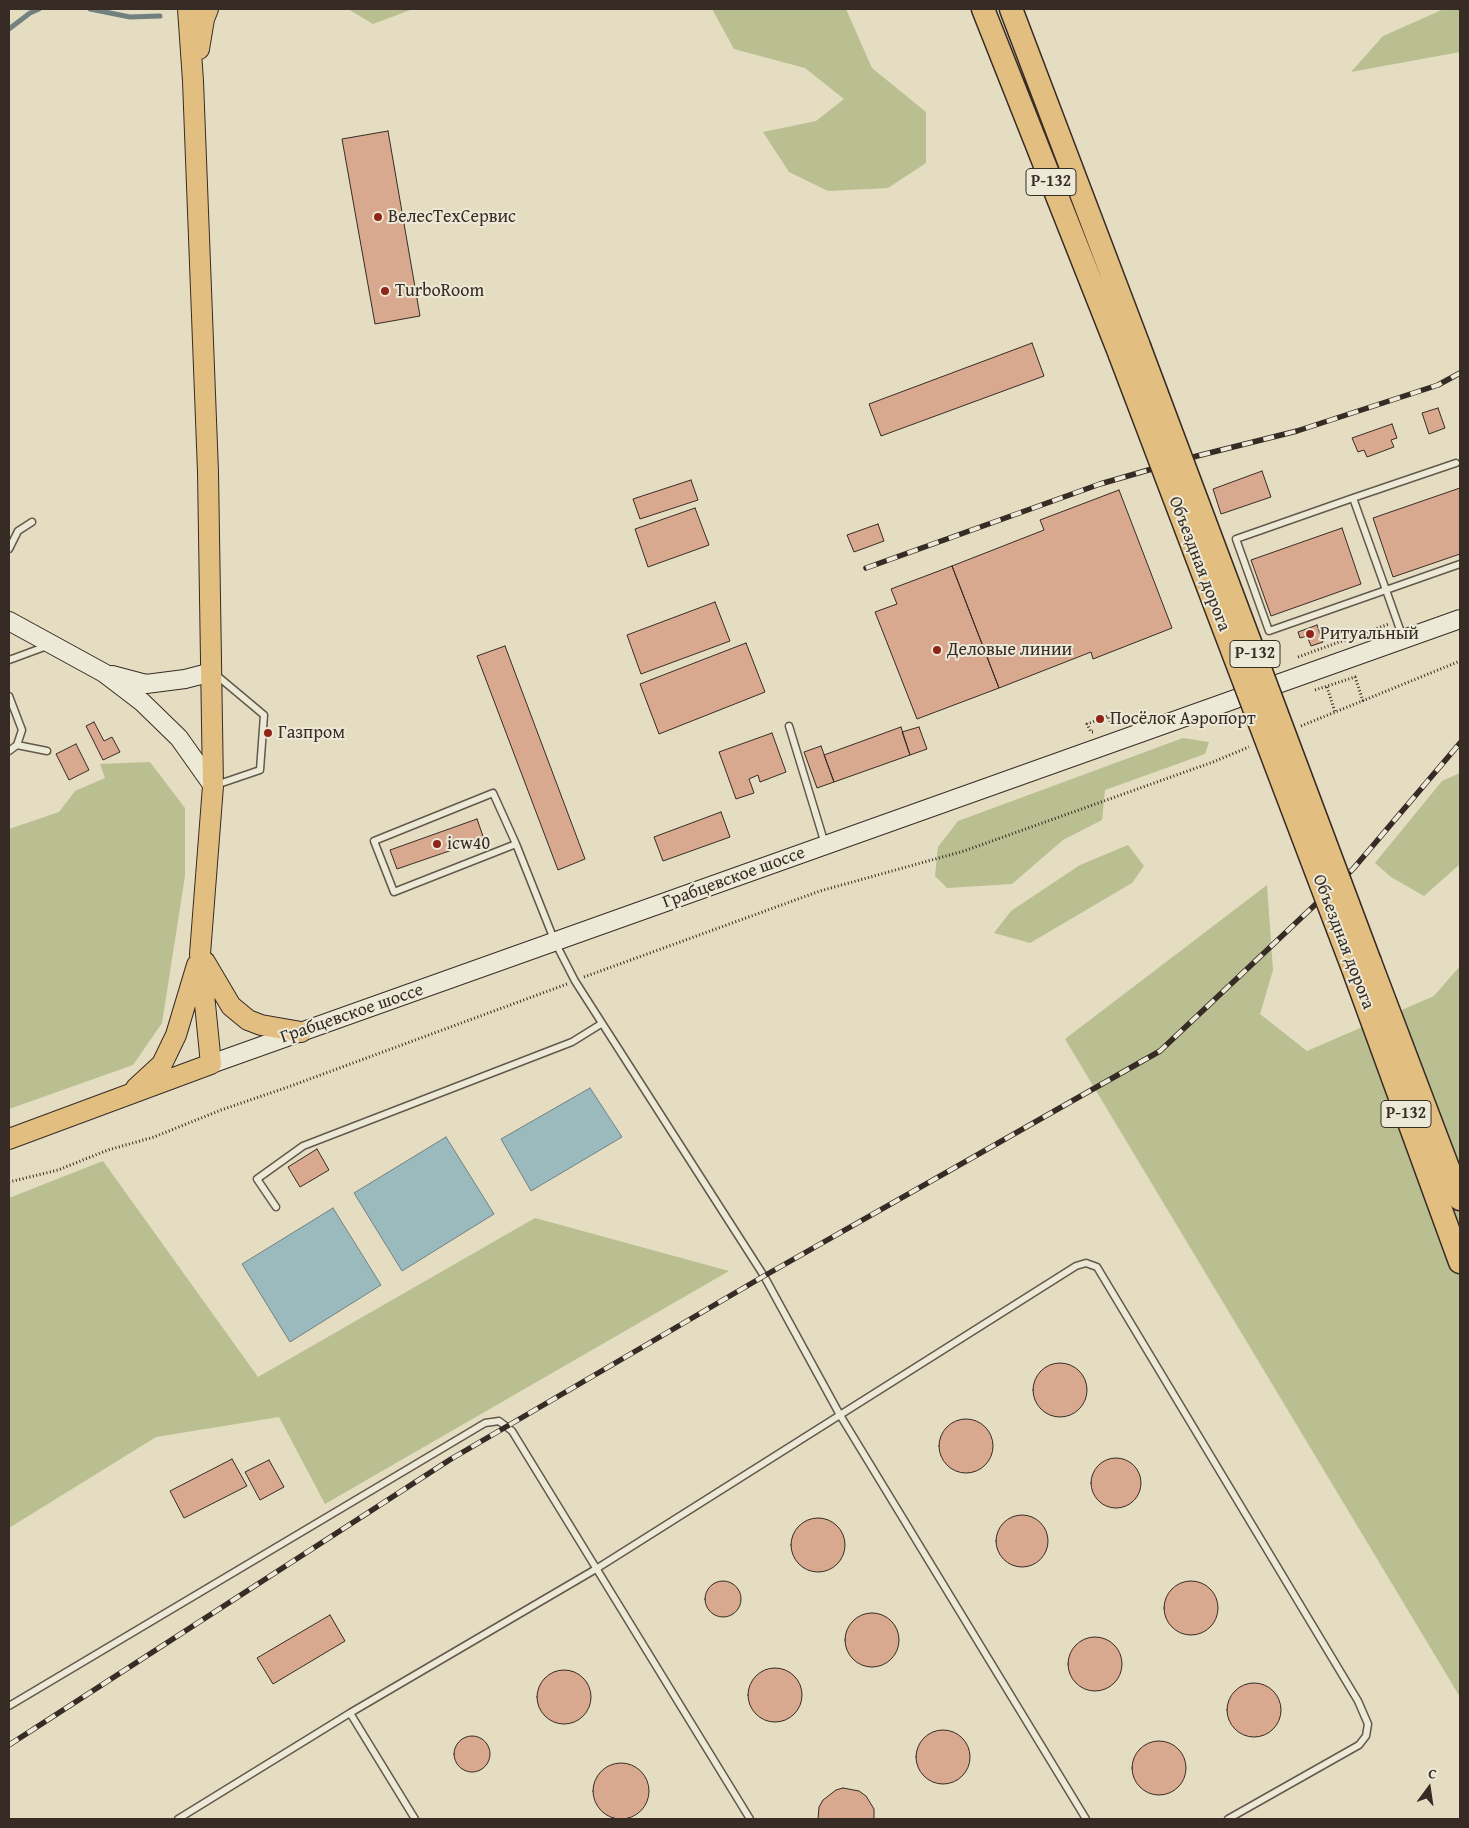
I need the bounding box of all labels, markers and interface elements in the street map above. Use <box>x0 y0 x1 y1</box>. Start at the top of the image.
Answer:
road number: Р-132 <box>1026 168 1076 196</box>
place label: ВелесТехСервис <box>388 206 516 228</box>
marker: ВелесТехСервис <box>372 211 384 223</box>
place label: TurboRoom <box>395 280 484 302</box>
marker: TurboRoom <box>379 285 391 297</box>
street label: Объездная дорога <box>1163 493 1235 635</box>
place label: Ритуальный <box>1320 623 1419 645</box>
marker: Ритуальный <box>1304 628 1316 640</box>
place label: Деловые линии <box>947 639 1072 661</box>
road number: Р-132 <box>1230 641 1280 668</box>
marker: Деловые линии <box>931 644 943 656</box>
place label: Посёлок Аэропорт <box>1110 708 1256 730</box>
marker: Посёлок Аэропорт <box>1094 713 1106 725</box>
place label: Газпром <box>278 722 345 744</box>
marker: Газпром <box>262 727 274 739</box>
place label: icw40 <box>447 833 490 855</box>
marker: icw40 <box>431 838 443 850</box>
street label: Грабцевское шоссе <box>660 842 808 914</box>
street label: Объездная дорога <box>1307 871 1379 1013</box>
street label: Грабцевское шоссе <box>278 979 426 1049</box>
road number: Р-132 <box>1381 1100 1431 1128</box>
north arrow <box>1404 1763 1454 1813</box>
text: С <box>1426 1763 1439 1784</box>

